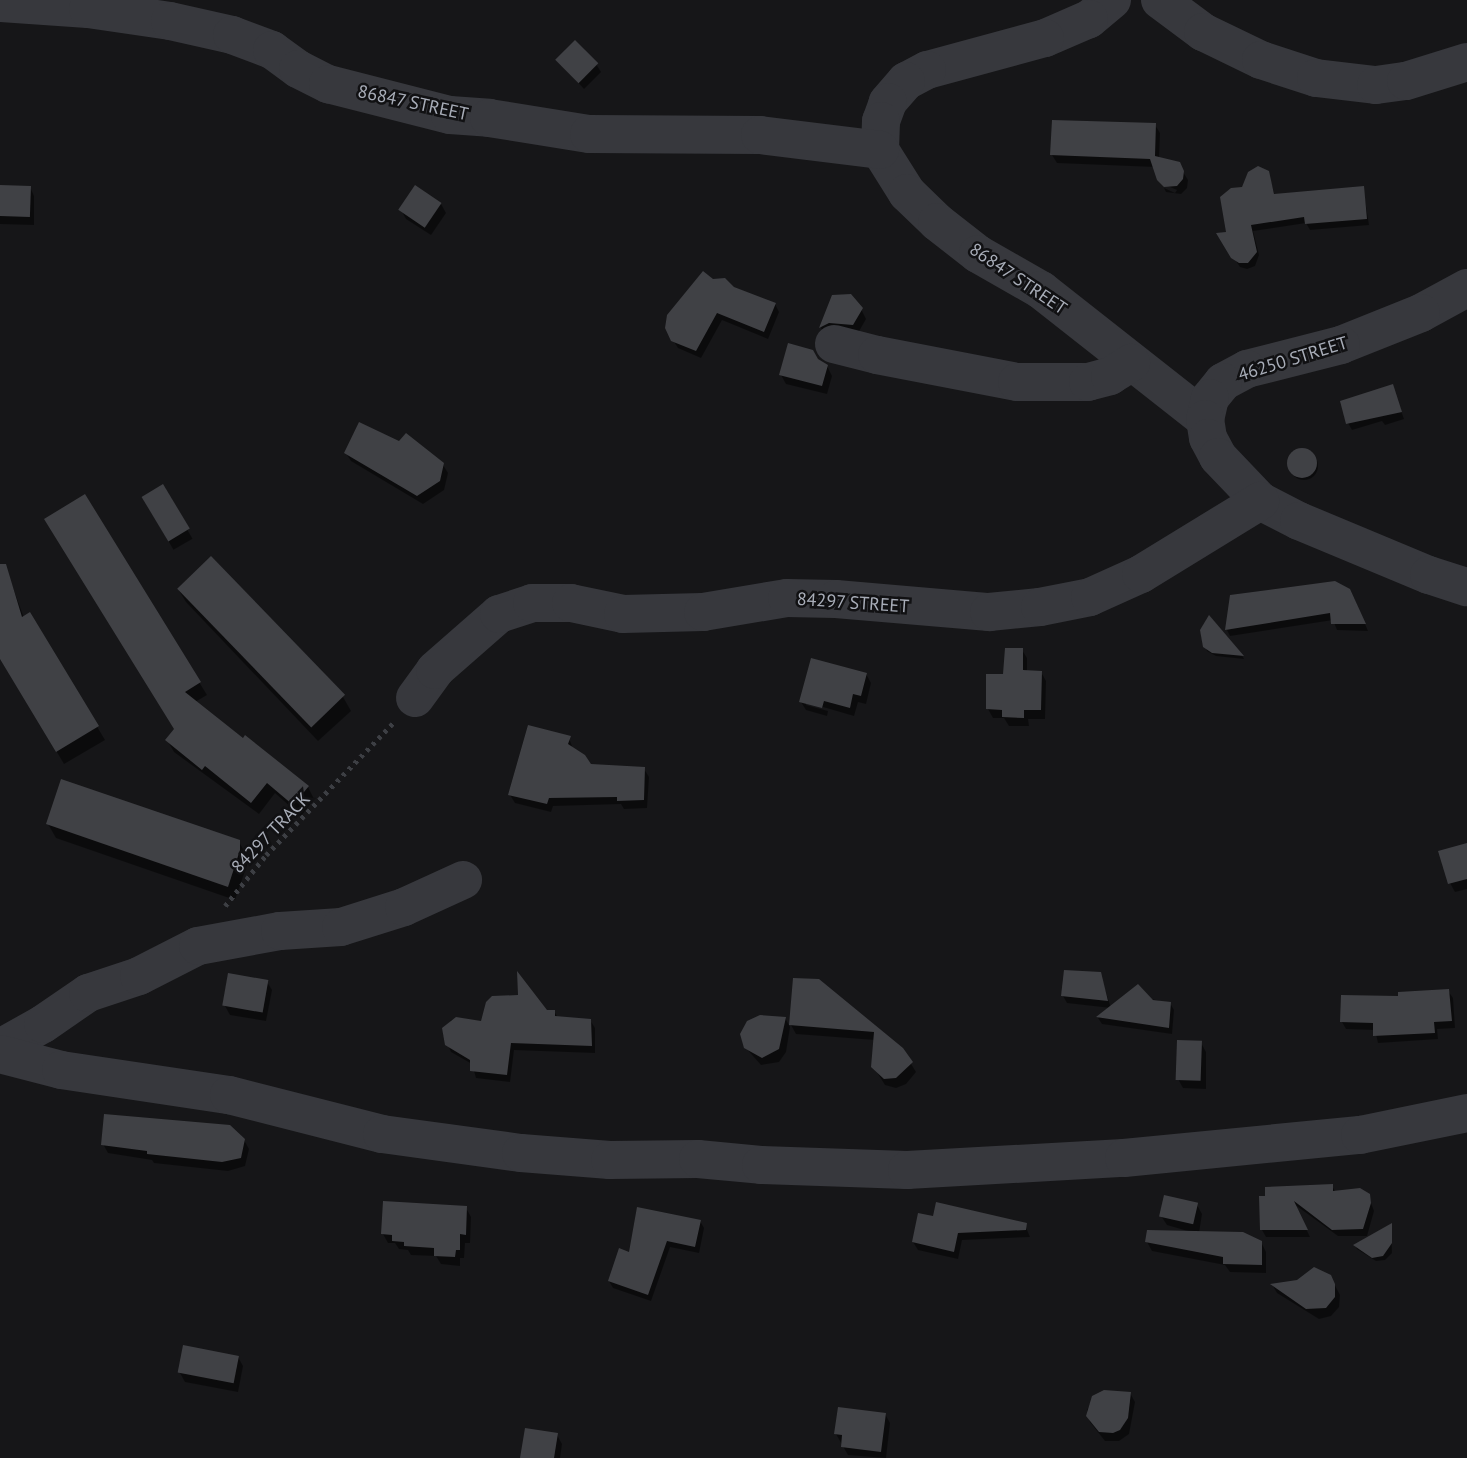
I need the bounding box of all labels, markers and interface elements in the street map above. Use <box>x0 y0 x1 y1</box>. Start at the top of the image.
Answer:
street label: 86847 STREET <box>355 81 471 125</box>
street label: 86847 STREET <box>965 238 1071 320</box>
street label: 46250 STREET <box>1236 332 1350 386</box>
street label: 84297 STREET <box>796 588 910 618</box>
street label: 84297 TRACK <box>227 788 315 878</box>

